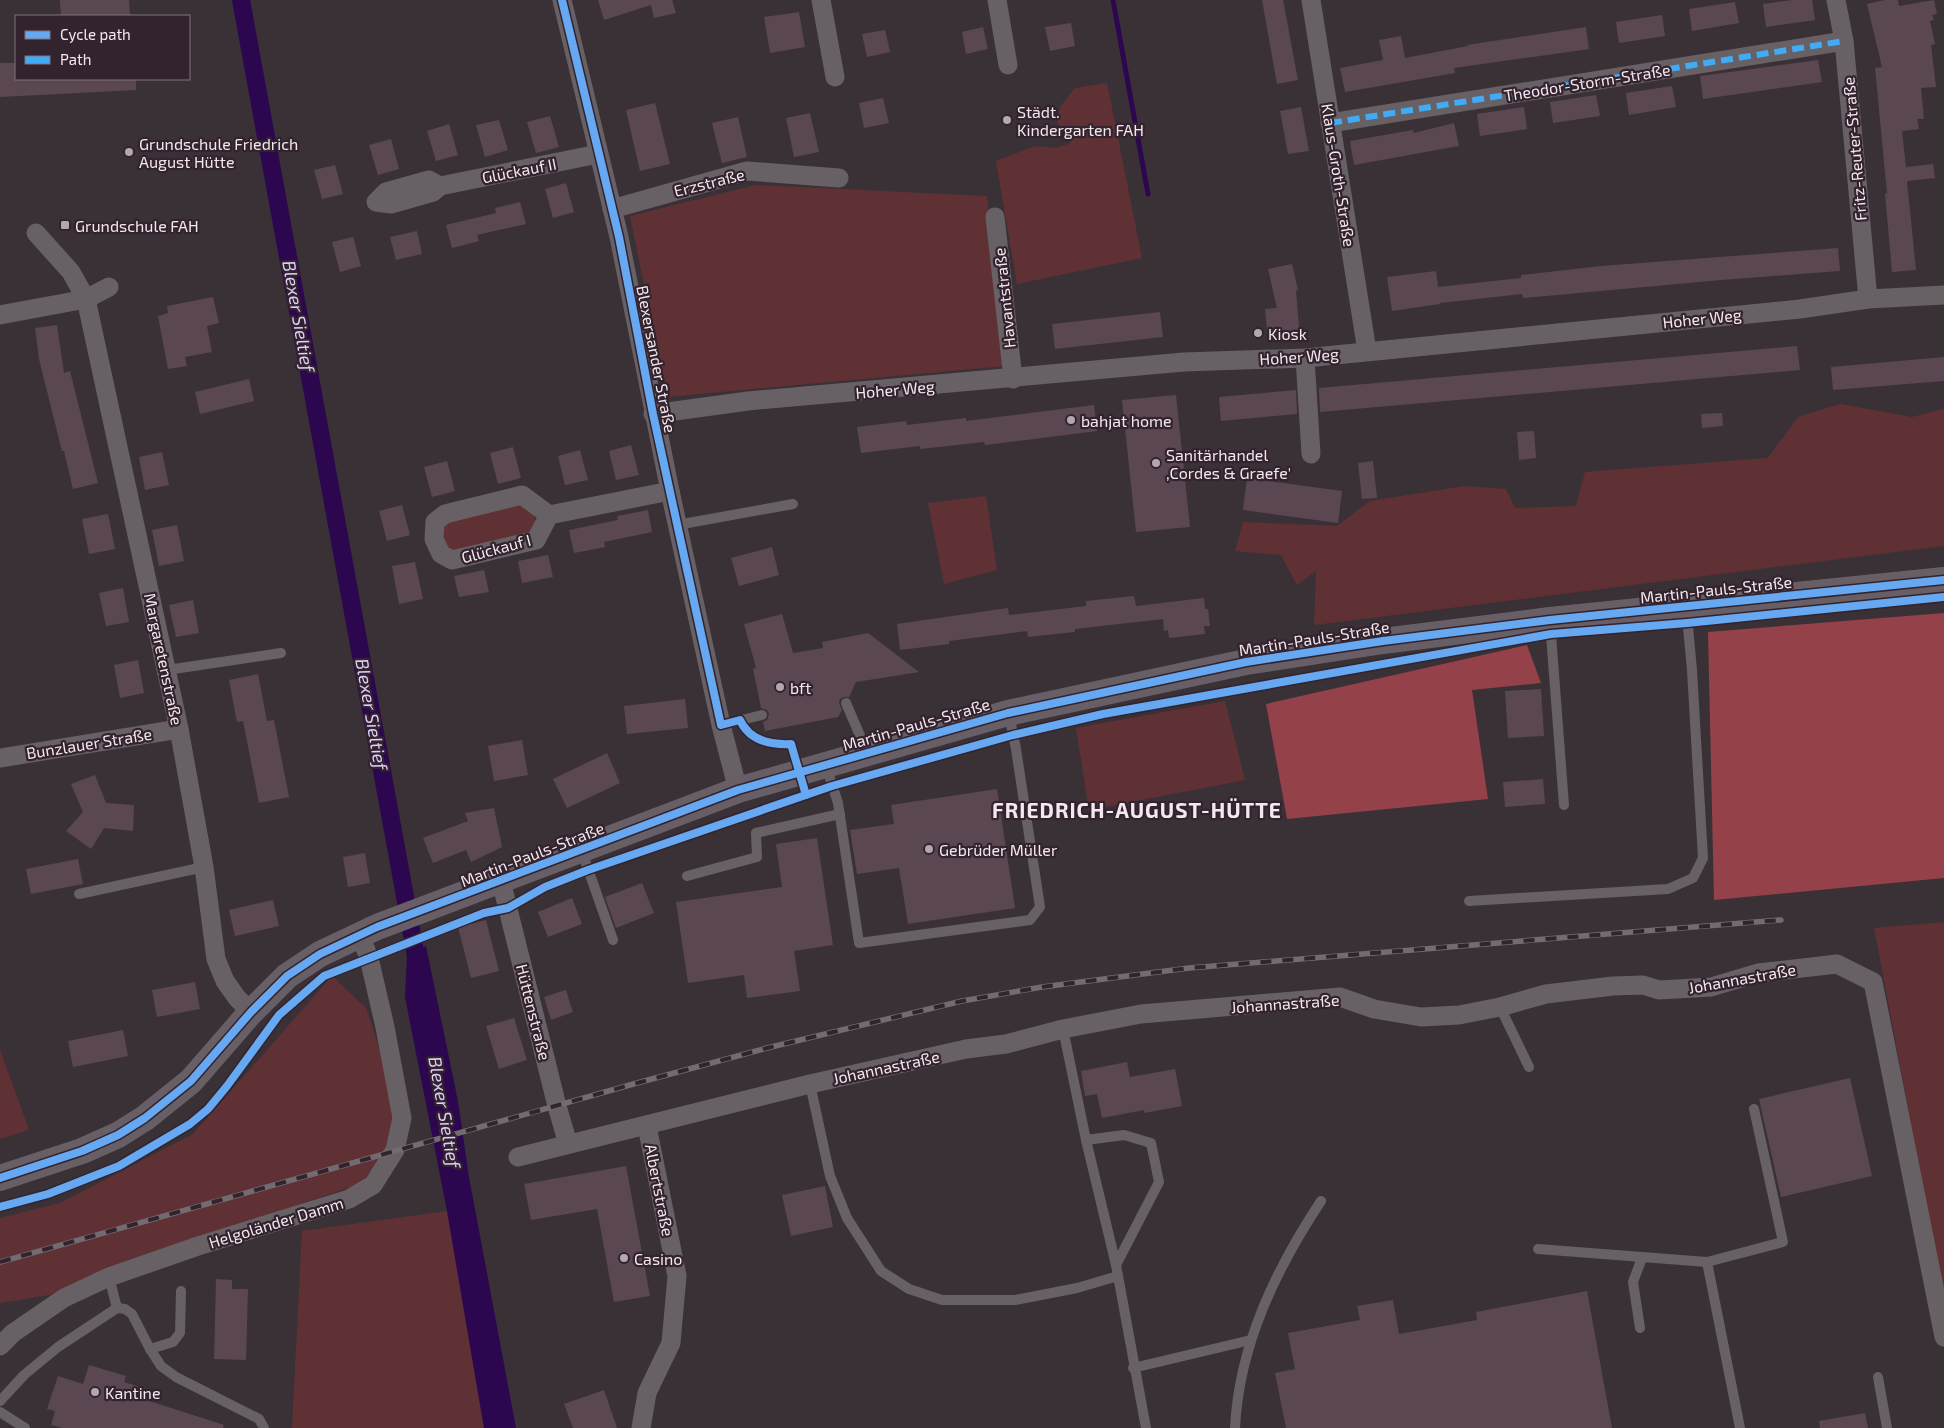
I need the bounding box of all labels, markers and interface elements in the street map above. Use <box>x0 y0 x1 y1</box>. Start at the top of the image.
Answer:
legend <box>15 15 190 80</box>
text: Cycle path <box>60 25 131 43</box>
text: Path <box>60 50 91 68</box>
street label: Theodor-Storm-Straße <box>1502 59 1672 105</box>
street label: Fritz-Reuter-Straße <box>1838 76 1870 222</box>
place label: Städt. Kindergarten FAH <box>1017 102 1144 139</box>
street label: Klaus-Groth-Straße <box>1318 102 1360 248</box>
marker: Städt. Kindergarten FAH <box>1001 114 1013 126</box>
place label: Grundschule Friedrich August Hütte <box>139 134 298 171</box>
marker: Grundschule Friedrich August Hütte <box>123 146 135 158</box>
street label: Glückauf II <box>480 153 558 187</box>
street label: Erzstraße <box>672 164 746 200</box>
place label: Grundschule FAH <box>75 216 199 235</box>
marker: Grundschule FAH <box>59 219 71 231</box>
street label: Havantstraße <box>989 247 1019 349</box>
water label: Blexer Sieltief <box>278 259 320 376</box>
street label: Blexersander Straße <box>633 284 681 434</box>
street label: Hoher Weg <box>1661 304 1743 332</box>
place label: Kiosk <box>1268 324 1307 343</box>
marker: Kiosk <box>1252 327 1264 339</box>
street label: Hoher Weg <box>1259 344 1339 368</box>
street label: Hoher Weg <box>855 376 935 402</box>
place label: bahjat home <box>1081 411 1172 431</box>
marker: bahjat home <box>1065 414 1077 426</box>
place label: Sanitärhandel ,Cordes & Graefe' <box>1166 445 1291 482</box>
marker: Sanitärhandel ,Cordes & Graefe' <box>1150 457 1162 469</box>
street label: Glückauf I <box>459 530 533 566</box>
street label: Martin-Pauls-Straße <box>1639 572 1793 606</box>
street label: Margaretenstraße <box>141 591 187 727</box>
street label: Martin-Pauls-Straße <box>1237 617 1391 659</box>
water label: Blexer Sieltief <box>351 657 393 774</box>
place label: bft <box>790 678 811 697</box>
marker: bft <box>774 681 786 693</box>
street label: Martin-Pauls-Straße <box>840 694 992 754</box>
street label: Bunzlauer Straße <box>25 724 153 762</box>
district label: FRIEDRICH-AUGUST-HÜTTE <box>992 797 1282 822</box>
street label: Martin-Pauls-Straße <box>457 818 607 890</box>
place label: Gebrüder Müller <box>939 840 1058 859</box>
marker: Gebrüder Müller <box>923 843 935 855</box>
street label: Johannastraße <box>1687 959 1797 997</box>
street label: Hüttenstraße <box>513 962 555 1062</box>
street label: Johannastraße <box>1230 990 1340 1016</box>
street label: Johannastraße <box>831 1046 941 1088</box>
water label: Blexer Sieltief <box>424 1055 466 1172</box>
street label: Albertstraße <box>642 1142 678 1238</box>
street label: Helgoländer Damm <box>206 1192 346 1252</box>
place label: Casino <box>634 1249 682 1268</box>
marker: Casino <box>618 1252 630 1264</box>
place label: Kantine <box>105 1383 161 1402</box>
marker: Kantine <box>89 1386 101 1398</box>

